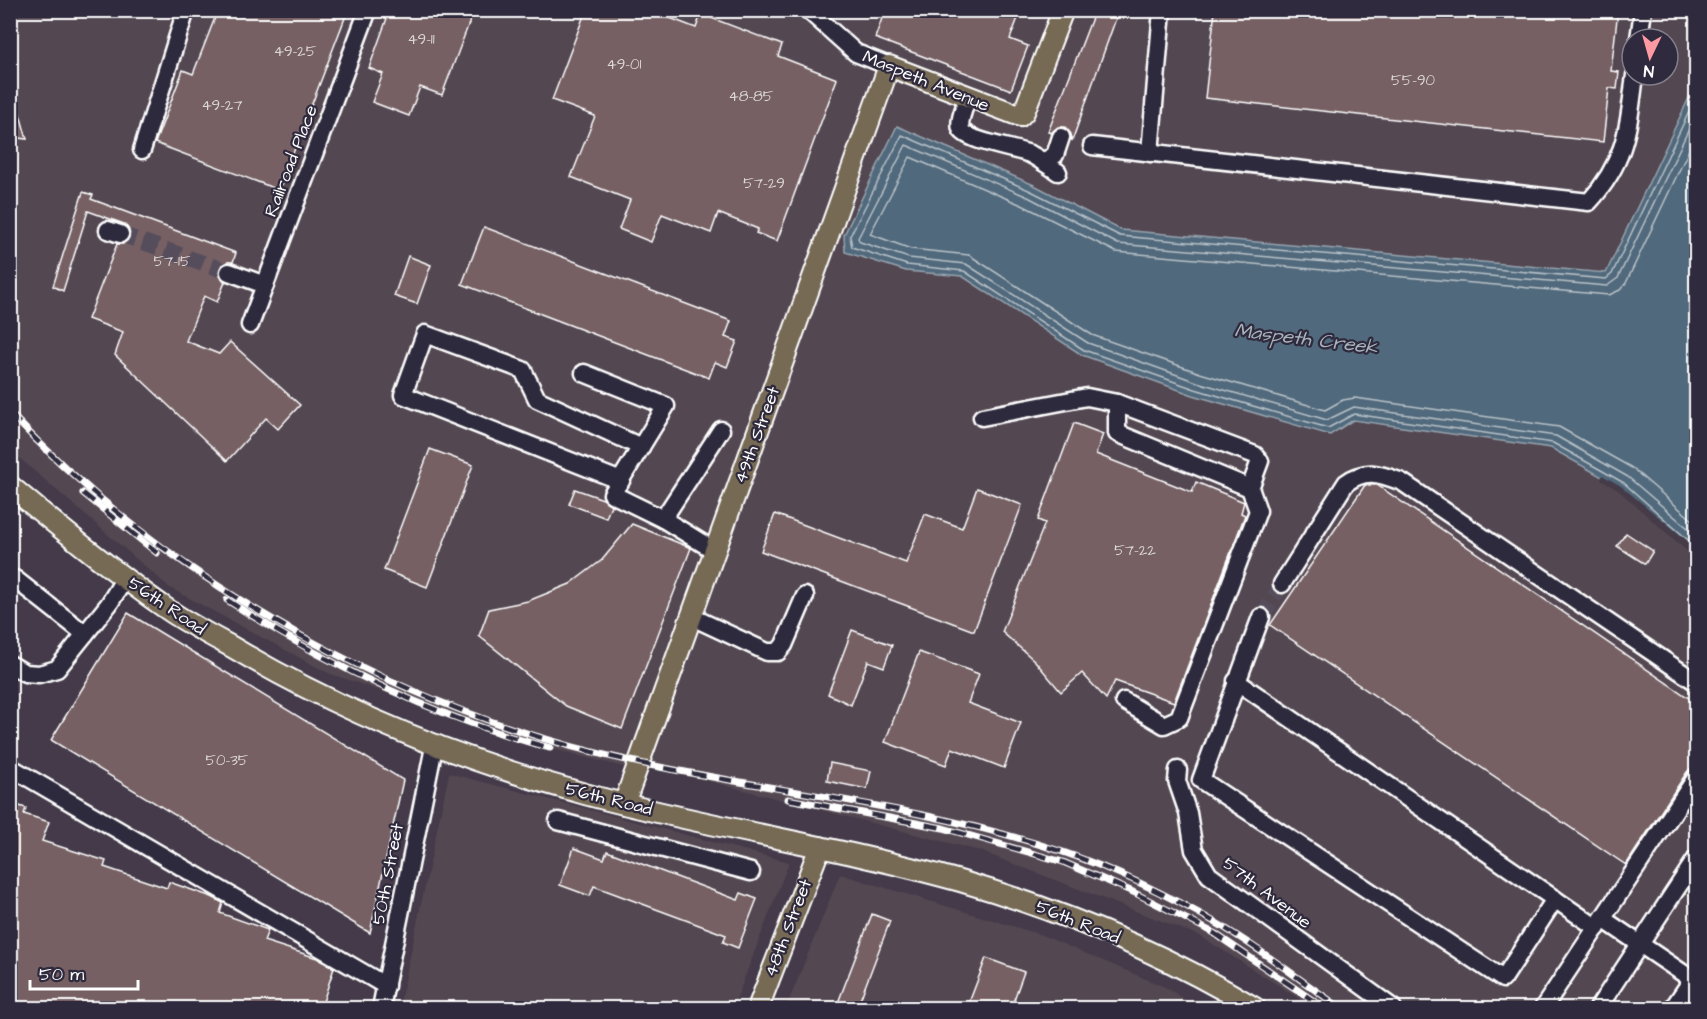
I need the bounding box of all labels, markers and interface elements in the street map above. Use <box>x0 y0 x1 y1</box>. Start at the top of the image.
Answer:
north arrow <box>1620 27 1680 87</box>
house number: 49-11 <box>407 29 435 50</box>
house number: 49-25 <box>274 41 317 62</box>
street label: Maspeth Avenue <box>859 44 993 118</box>
house number: 49-01 <box>607 54 641 75</box>
text: N <box>1643 60 1655 82</box>
house number: 55-90 <box>1391 70 1435 91</box>
house number: 48-85 <box>729 86 774 107</box>
house number: 49-27 <box>201 95 243 116</box>
street label: Railroad Place <box>258 101 324 220</box>
house number: 57-29 <box>743 173 785 194</box>
house number: 57-15 <box>153 251 191 272</box>
water label: Maspeth Creek <box>1233 316 1380 362</box>
street label: 49th Street <box>728 382 786 487</box>
house number: 57-22 <box>1114 540 1156 561</box>
street label: 56th Road <box>123 571 211 641</box>
house number: 50-35 <box>206 750 249 771</box>
street label: 56th Road <box>563 776 655 822</box>
street label: 50th Street <box>366 820 410 927</box>
street label: 57th Avenue <box>1217 851 1317 935</box>
street label: 48th Street <box>758 875 818 980</box>
street label: 56th Road <box>1032 894 1124 950</box>
scale bar <box>30 953 138 991</box>
text: 50 m <box>39 962 84 987</box>

